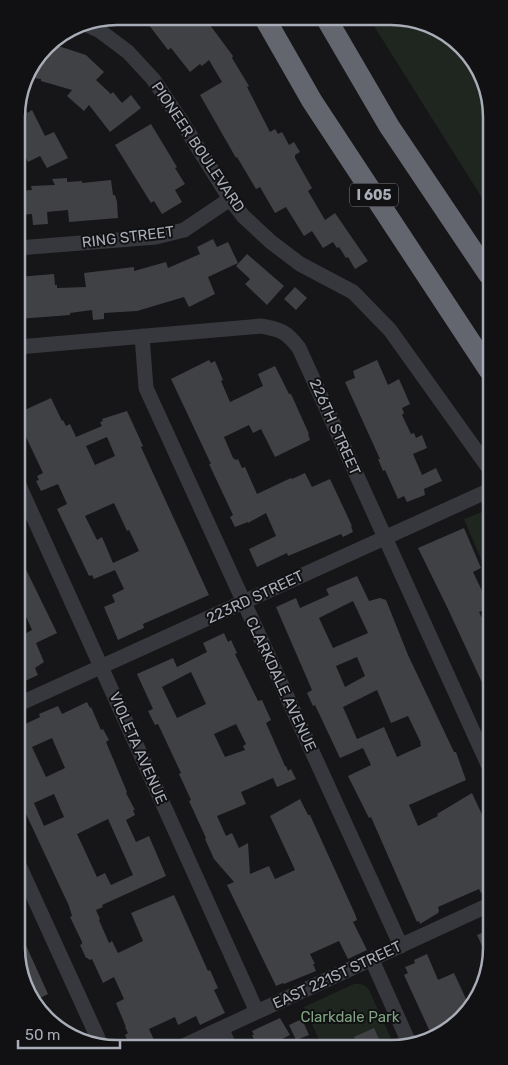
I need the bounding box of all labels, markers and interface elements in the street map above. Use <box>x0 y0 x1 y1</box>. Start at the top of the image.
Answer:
street label: PIONEER BOULEVARD <box>148 78 248 216</box>
road number: I 605 <box>350 184 398 206</box>
street label: RING STREET <box>81 222 175 252</box>
street label: 226TH STREET <box>306 376 364 478</box>
street label: 223RD STREET <box>204 567 307 627</box>
street label: CLARKDALE AVENUE <box>242 614 320 754</box>
street label: VIOLETA AVENUE <box>105 689 171 807</box>
street label: EAST 221ST STREET <box>270 937 405 1013</box>
park label: Clarkdale Park <box>300 1008 400 1026</box>
scale bar <box>18 1018 120 1050</box>
text: 50 m <box>25 1026 60 1044</box>

